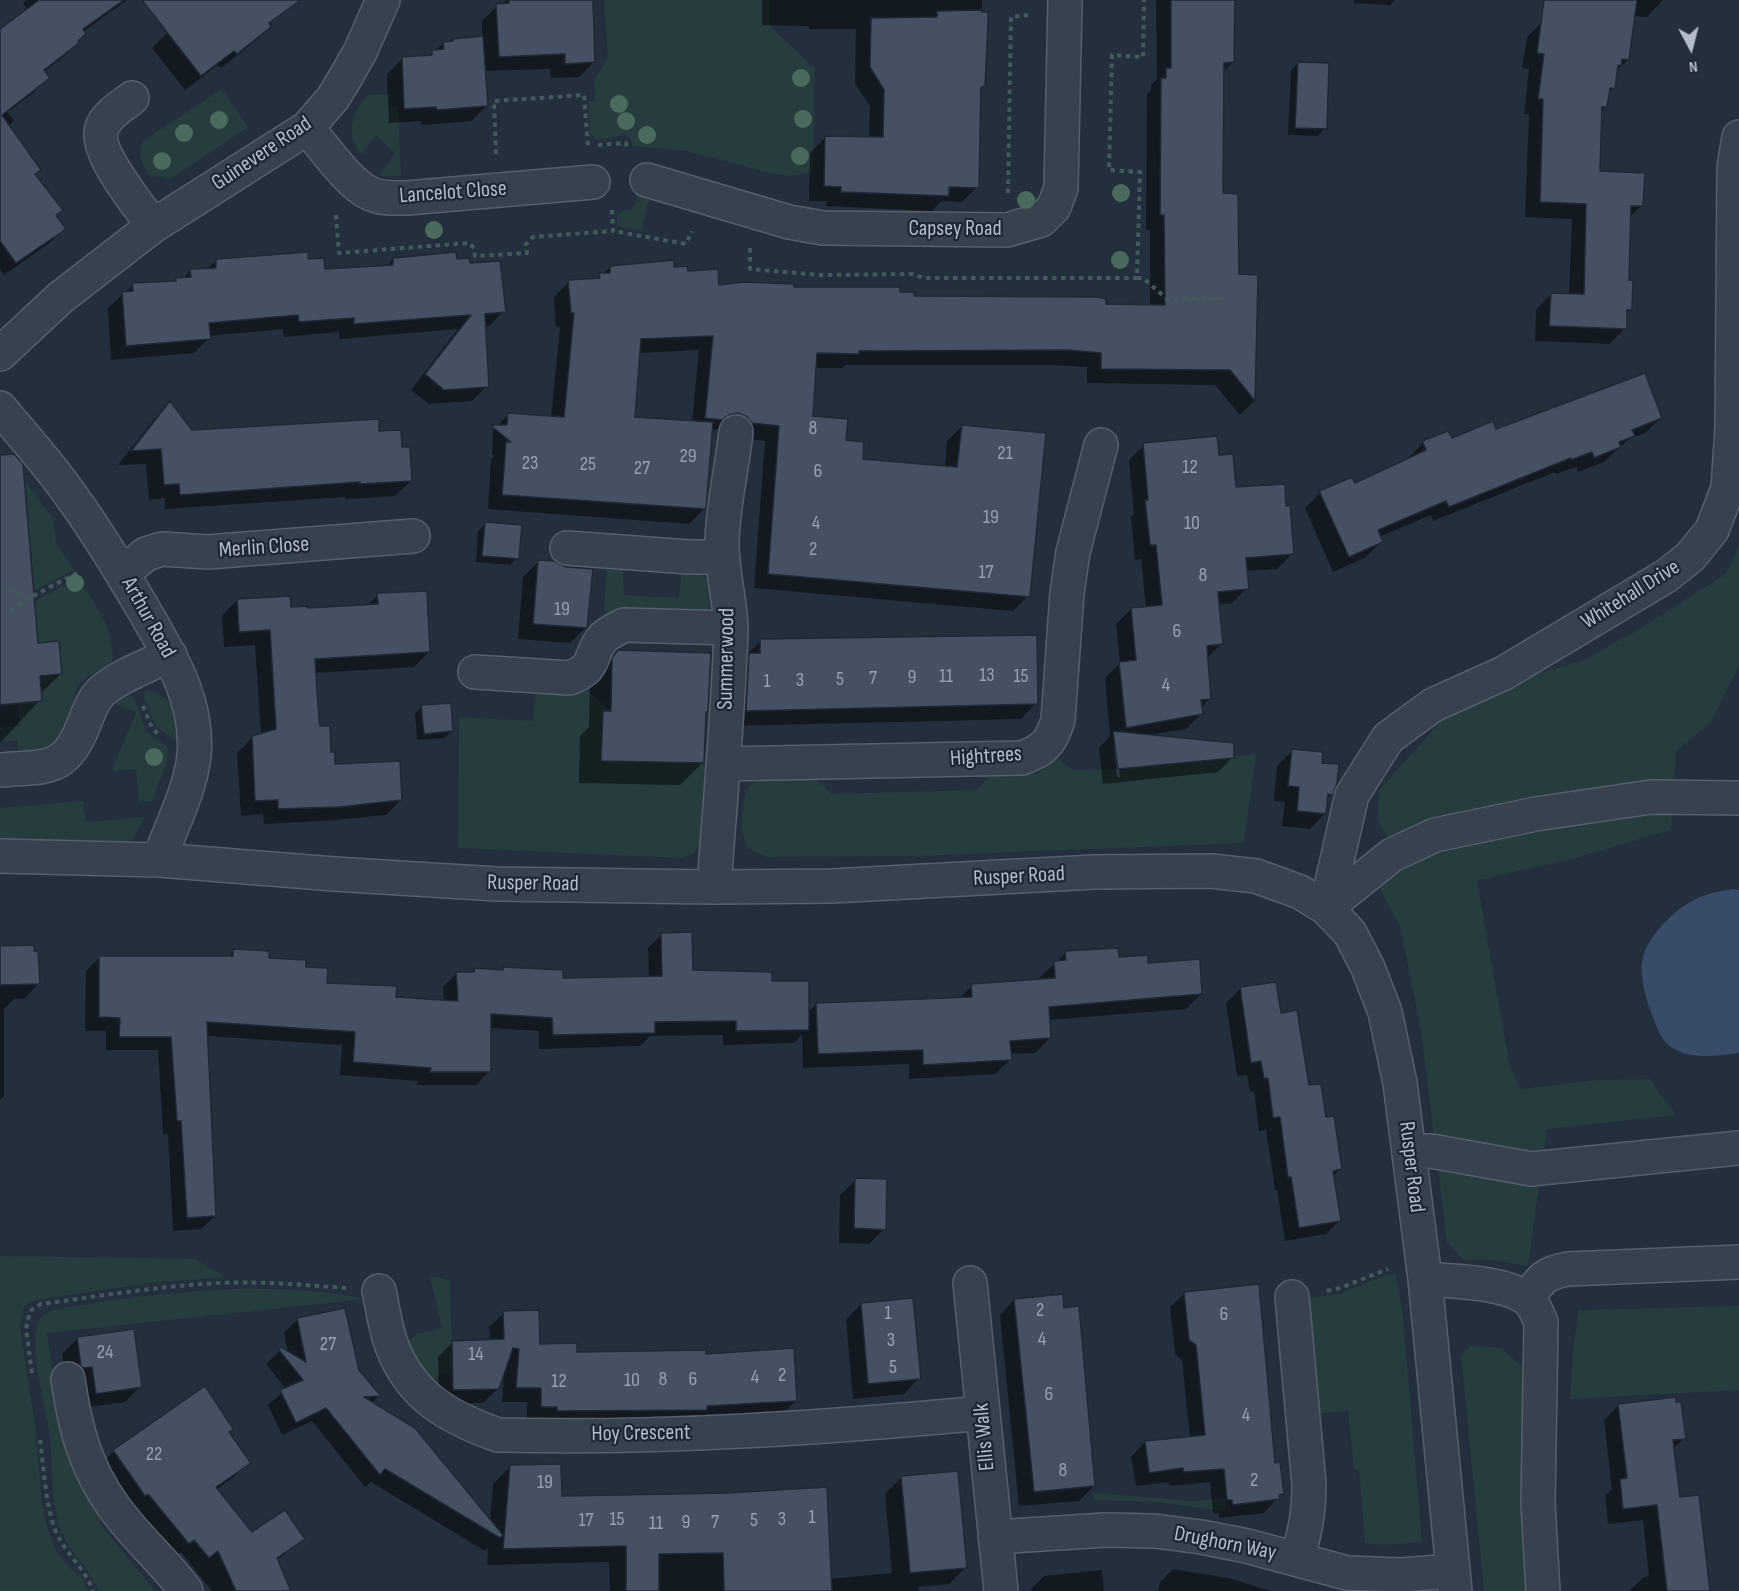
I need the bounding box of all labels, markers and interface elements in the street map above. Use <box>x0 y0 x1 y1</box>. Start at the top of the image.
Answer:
north arrow <box>1661 18 1721 78</box>
text: N <box>1688 56 1699 76</box>
street label: Guinevere Road <box>207 111 317 197</box>
street label: Lancelot Close <box>398 176 508 210</box>
street label: Capsey Road <box>908 216 1002 242</box>
house number: 8 <box>809 417 817 441</box>
house number: 21 <box>997 442 1013 466</box>
house number: 29 <box>679 445 697 469</box>
house number: 23 <box>522 452 538 476</box>
house number: 25 <box>580 453 596 477</box>
house number: 12 <box>1182 456 1198 480</box>
house number: 27 <box>634 457 650 481</box>
house number: 6 <box>814 460 822 484</box>
house number: 19 <box>983 506 999 530</box>
house number: 4 <box>812 512 820 536</box>
house number: 10 <box>1184 512 1200 536</box>
street label: Merlin Close <box>218 532 310 564</box>
house number: 2 <box>809 538 817 562</box>
street label: Whitehall Drive <box>1577 554 1685 636</box>
house number: 17 <box>979 561 993 585</box>
house number: 8 <box>1199 564 1207 588</box>
street label: Arthur Road <box>115 573 181 663</box>
house number: 19 <box>554 598 570 622</box>
street label: Summerwood <box>713 608 741 710</box>
house number: 6 <box>1173 620 1181 644</box>
house number: 13 <box>979 664 995 688</box>
house number: 11 <box>939 665 953 689</box>
house number: 15 <box>1013 665 1029 689</box>
house number: 9 <box>908 666 916 690</box>
house number: 7 <box>869 667 877 691</box>
house number: 5 <box>836 668 844 692</box>
house number: 3 <box>796 669 804 693</box>
house number: 1 <box>764 670 770 694</box>
house number: 4 <box>1162 674 1170 698</box>
street label: Hightrees <box>949 741 1023 773</box>
street label: Rusper Road <box>973 861 1065 893</box>
street label: Rusper Road <box>487 870 579 898</box>
street label: Rusper Road <box>1392 1120 1430 1214</box>
house number: 2 <box>1036 1299 1044 1323</box>
house number: 1 <box>885 1302 891 1326</box>
house number: 6 <box>1220 1303 1228 1327</box>
house number: 4 <box>1038 1328 1046 1352</box>
house number: 3 <box>887 1329 895 1353</box>
house number: 27 <box>320 1333 336 1357</box>
house number: 24 <box>97 1341 113 1365</box>
house number: 14 <box>468 1343 484 1367</box>
house number: 5 <box>889 1356 897 1380</box>
house number: 2 <box>778 1364 786 1388</box>
house number: 4 <box>751 1366 759 1390</box>
house number: 8 <box>659 1368 667 1392</box>
house number: 6 <box>689 1368 697 1392</box>
house number: 10 <box>624 1369 640 1393</box>
house number: 12 <box>551 1370 567 1394</box>
house number: 6 <box>1045 1383 1053 1407</box>
street label: Ellis Walk <box>969 1402 1001 1472</box>
house number: 4 <box>1242 1404 1250 1428</box>
street label: Hoy Crescent <box>591 1420 691 1448</box>
house number: 22 <box>146 1443 162 1467</box>
house number: 8 <box>1059 1459 1067 1483</box>
house number: 2 <box>1250 1469 1258 1493</box>
house number: 19 <box>537 1471 553 1495</box>
house number: 1 <box>809 1506 815 1530</box>
house number: 15 <box>609 1508 625 1532</box>
house number: 3 <box>778 1508 786 1532</box>
house number: 17 <box>579 1509 593 1533</box>
house number: 5 <box>750 1509 758 1533</box>
house number: 9 <box>682 1511 690 1535</box>
house number: 7 <box>711 1511 719 1535</box>
house number: 11 <box>649 1512 663 1536</box>
street label: Drughorn Way <box>1172 1521 1278 1567</box>

